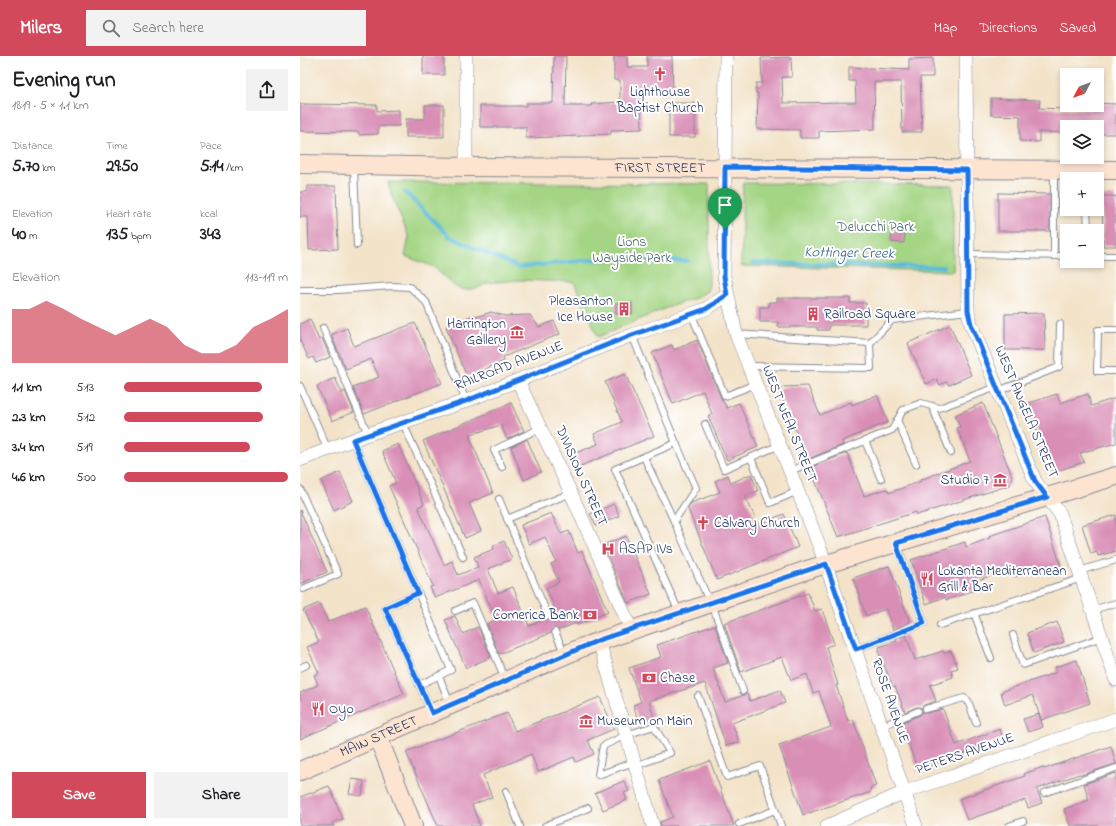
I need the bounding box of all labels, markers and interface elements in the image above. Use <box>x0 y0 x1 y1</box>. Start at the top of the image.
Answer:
search box <box>86 10 366 46</box>
text: Milers <box>20 15 62 42</box>
icon: search <box>100 17 122 39</box>
text: Search here <box>132 17 204 39</box>
text: Map <box>934 18 957 39</box>
text: Directions <box>979 18 1037 39</box>
text: Saved <box>1059 18 1096 39</box>
text: Evening run <box>12 65 116 97</box>
church icon: Lighthouse Baptist Church <box>652 66 668 82</box>
north arrow <box>1060 68 1104 112</box>
map controls <box>1060 68 1104 268</box>
button: share <box>246 69 288 111</box>
place label: Lighthouse Baptist Church <box>616 82 703 119</box>
text: 18:19 · 5 × 1.1 km <box>12 96 89 115</box>
button: layers <box>1060 120 1104 164</box>
text: Distance <box>12 138 53 154</box>
text: Time <box>106 138 128 154</box>
text: Pace <box>200 138 221 154</box>
text: 5.70 <box>12 154 40 179</box>
text: 29:50 <box>106 154 138 179</box>
text: 5:14 <box>200 154 224 179</box>
street label: FIRST STREET <box>614 157 705 179</box>
text: km <box>40 160 56 176</box>
text: /km <box>224 160 243 176</box>
button: + <box>1060 172 1104 216</box>
pin <box>708 188 742 229</box>
icon: arrive <box>714 194 736 216</box>
text: Elevation <box>12 206 52 222</box>
text: Heart rate <box>106 206 151 222</box>
text: kcal <box>200 206 218 222</box>
park label: Delucchi Park <box>836 217 915 238</box>
text: 40 <box>12 222 26 247</box>
text: 135 <box>106 222 128 247</box>
text: 343 <box>200 222 221 247</box>
button: − <box>1060 224 1104 268</box>
text: m <box>26 228 38 244</box>
text: bpm <box>128 228 151 244</box>
park label: Lions Wayside Park <box>593 232 672 270</box>
water label: Kottinger Creek <box>804 241 896 266</box>
text: Elevation <box>12 268 60 287</box>
text: 113–119 m <box>245 268 288 287</box>
place label: Pleasanton Ice House <box>549 291 614 328</box>
building icon: Pleasanton Ice House <box>616 301 632 317</box>
place label: Railroad Square <box>824 304 916 325</box>
building icon: Railroad Square <box>805 306 821 322</box>
place label: Harrington Gallery <box>447 314 506 352</box>
museum icon: Harrington Gallery <box>509 324 525 340</box>
street label: RAILROAD AVENUE <box>452 336 566 396</box>
street label: WEST ANGELA STREET <box>989 342 1063 482</box>
street label: WEST NEAL STREET <box>756 362 822 486</box>
text: 1.1 km <box>12 378 42 397</box>
text: 5:13 <box>76 378 94 397</box>
text: 2.3 km <box>12 408 46 427</box>
text: 5:12 <box>76 408 95 427</box>
street label: DIVISION STREET <box>549 422 612 529</box>
text: 3.4 km <box>12 438 44 457</box>
text: 5:19 <box>76 438 93 457</box>
text: 4.6 km <box>12 468 45 487</box>
text: 5:00 <box>76 468 96 487</box>
place label: Studio 7 <box>940 470 989 491</box>
museum icon: Studio 7 <box>992 472 1008 488</box>
place label: Calvary Church <box>714 513 800 535</box>
church icon: Calvary Church <box>695 515 711 531</box>
place label: ASAP IVs <box>619 539 673 560</box>
hospital icon: ASAP IVs <box>600 541 616 557</box>
place label: Lokanta Mediterranean Grill & Bar <box>938 561 1067 598</box>
restaurant icon: Lokanta Mediterranean Grill & Bar <box>919 571 935 587</box>
place label: Comerica Bank <box>493 605 580 626</box>
bank icon: Comerica Bank <box>582 607 598 623</box>
street label: ROSE AVENUE <box>866 656 914 746</box>
place label: Chase <box>660 668 696 689</box>
bank icon: Chase <box>641 670 657 686</box>
place label: Oyo <box>329 699 354 721</box>
restaurant icon: Oyo <box>310 701 326 717</box>
street label: MAIN STREET <box>336 710 421 763</box>
place label: Museum on Main <box>597 711 692 732</box>
museum icon: Museum on Main <box>578 713 594 729</box>
street label: PETERS AVENUE <box>913 727 1017 781</box>
button: Save <box>12 772 146 818</box>
button: Share <box>154 772 288 818</box>

